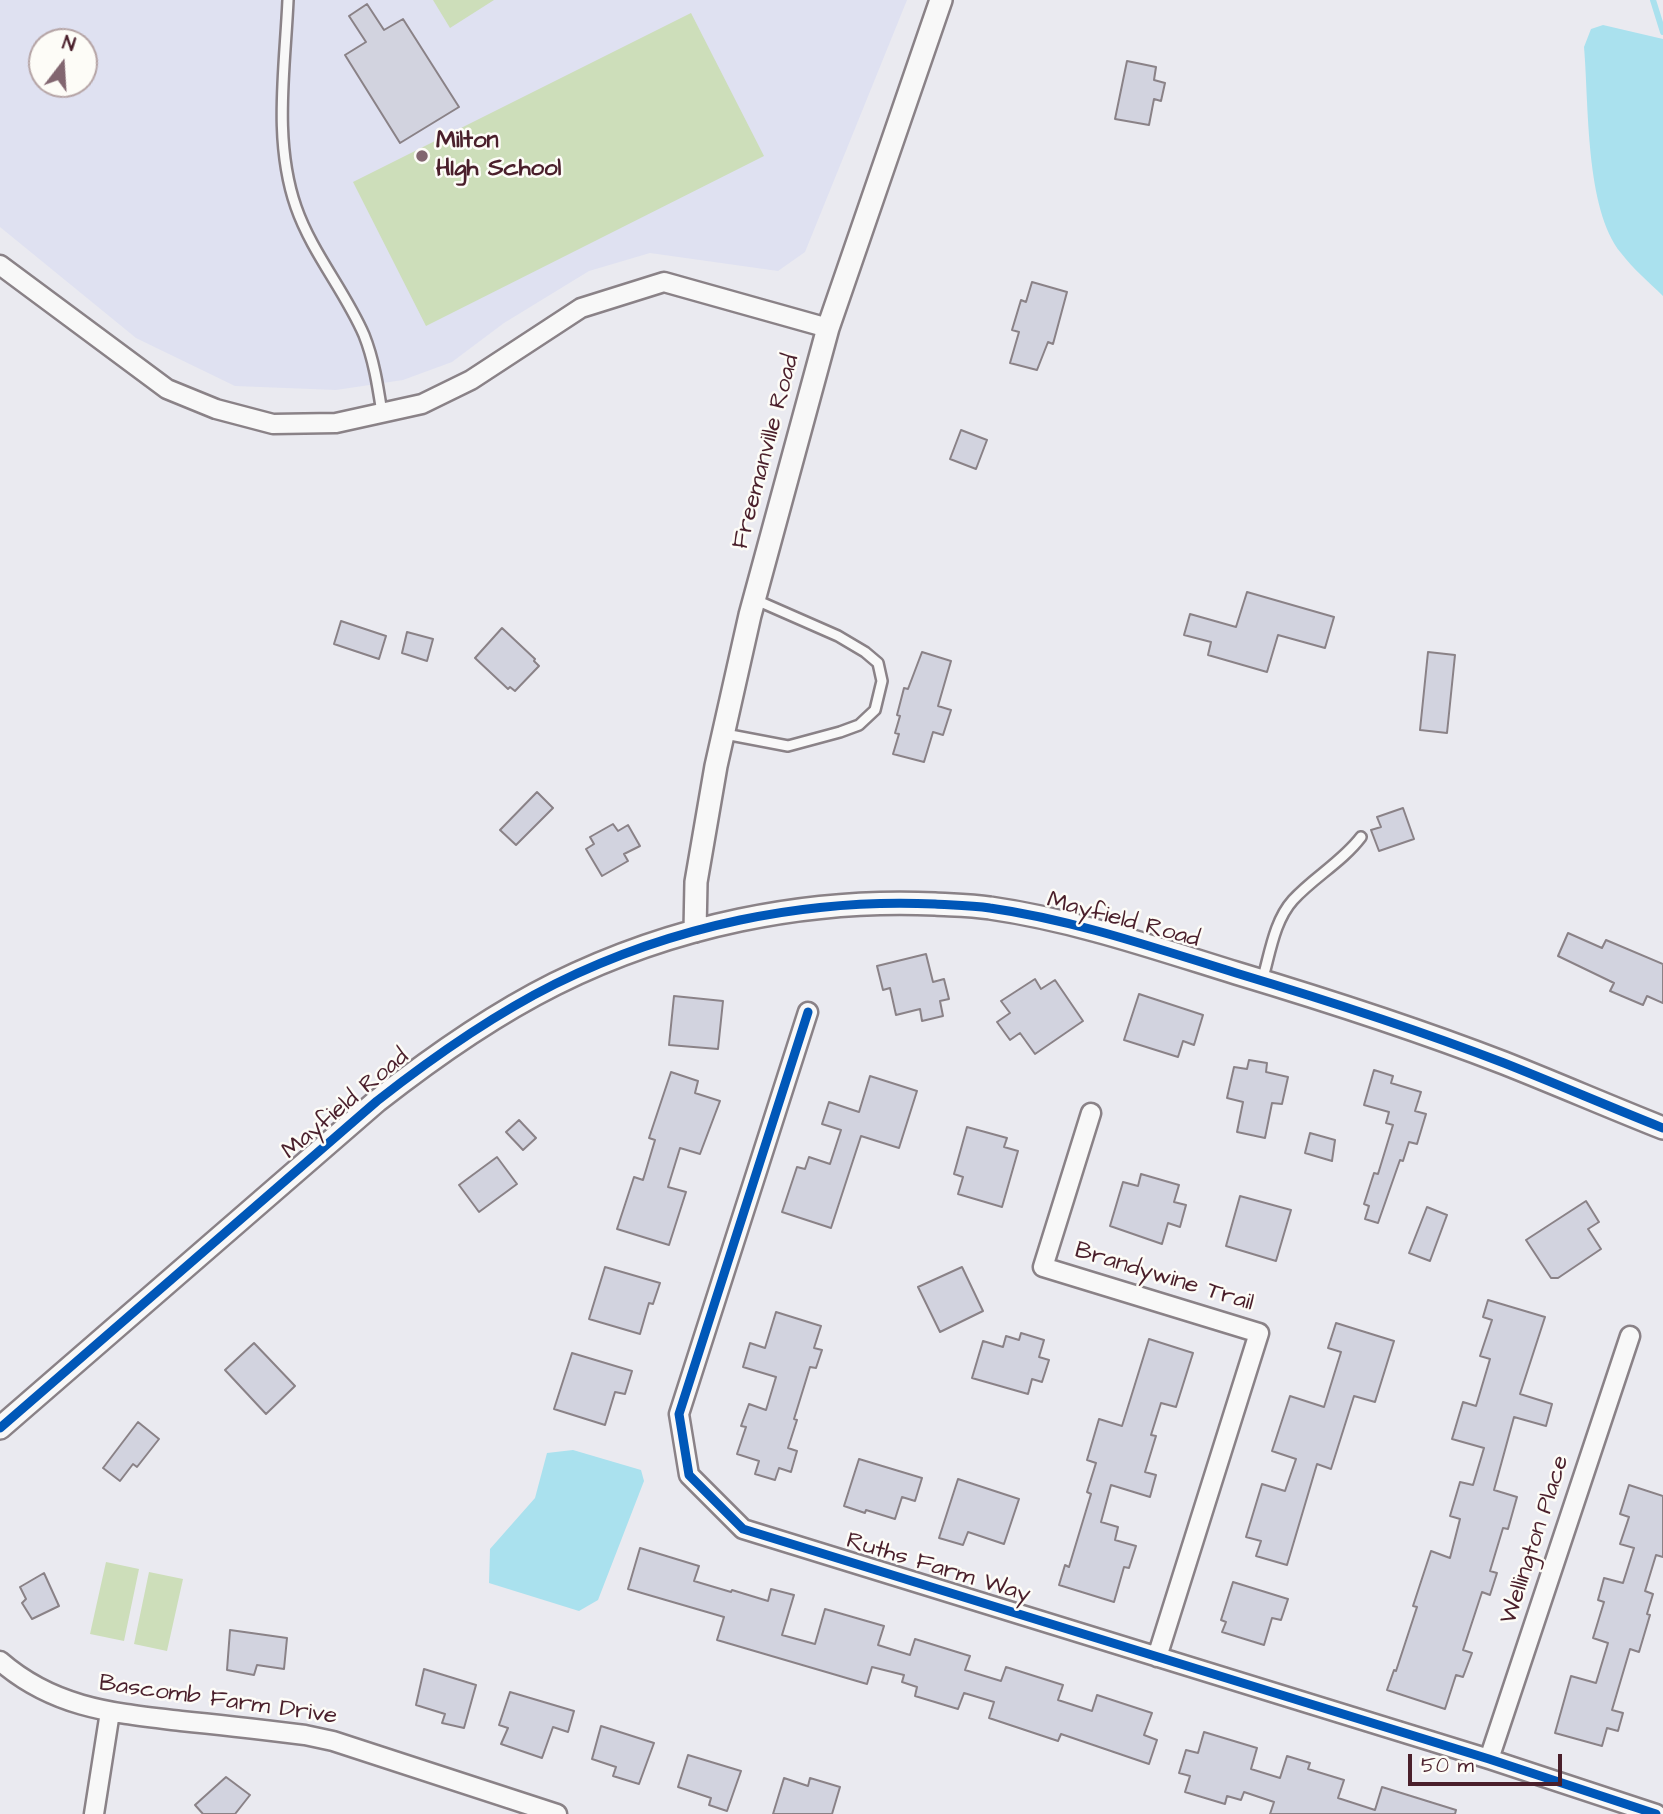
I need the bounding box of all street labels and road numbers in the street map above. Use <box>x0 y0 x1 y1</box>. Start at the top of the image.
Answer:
street label: Freemanville Road <box>727 352 807 552</box>
street label: Mayfield Road <box>1043 887 1203 955</box>
street label: Mayfield Road <box>277 1044 415 1166</box>
street label: Brandywine Trail <box>1071 1237 1257 1319</box>
street label: Wellington Place <box>1495 1452 1577 1628</box>
street label: Ruths Farm Way <box>843 1527 1033 1611</box>
street label: Bascomb Farm Drive <box>97 1670 339 1732</box>

